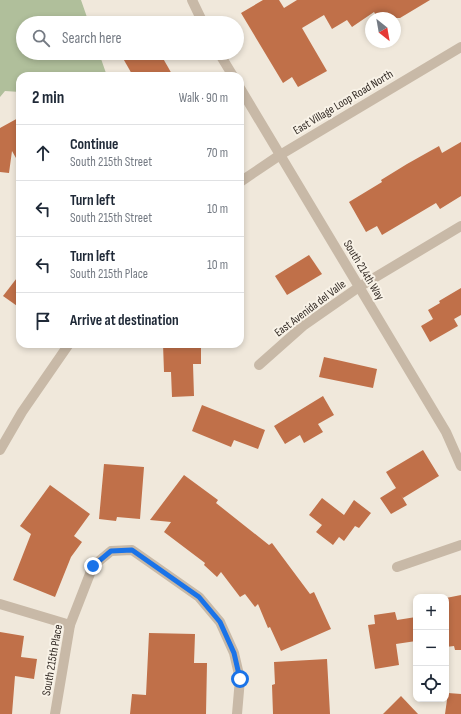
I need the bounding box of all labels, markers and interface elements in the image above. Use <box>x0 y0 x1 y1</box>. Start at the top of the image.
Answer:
north arrow <box>365 12 401 48</box>
search box <box>16 16 244 60</box>
icon: search <box>30 27 52 49</box>
text: Search here <box>62 29 122 48</box>
street label: East Village Loop Road North <box>291 67 396 138</box>
text: 2 min <box>32 88 64 108</box>
text: Walk · 90 m <box>179 90 228 106</box>
text: Continue <box>70 135 119 154</box>
icon: ahead <box>32 142 54 164</box>
text: 70 m <box>207 145 228 161</box>
text: South 215th Street <box>70 154 152 170</box>
text: Turn left <box>70 191 115 210</box>
icon: left <box>32 198 54 220</box>
text: 10 m <box>207 201 228 217</box>
text: South 215th Street <box>70 210 152 226</box>
street label: South 214th Way <box>340 238 388 303</box>
text: Turn left <box>70 247 115 266</box>
icon: left <box>32 254 54 276</box>
text: 10 m <box>207 257 228 273</box>
text: South 215th Place <box>70 266 148 282</box>
street label: East Avenida del Valle <box>272 277 349 340</box>
icon: arrive <box>32 310 54 332</box>
text: Arrive at destination <box>70 311 179 330</box>
route end <box>84 557 102 575</box>
map controls <box>413 594 449 702</box>
button: + <box>413 594 449 630</box>
street label: South 215th Place <box>39 623 66 697</box>
button: − <box>413 630 449 666</box>
button: locate <box>413 666 449 702</box>
route start <box>231 670 249 688</box>

